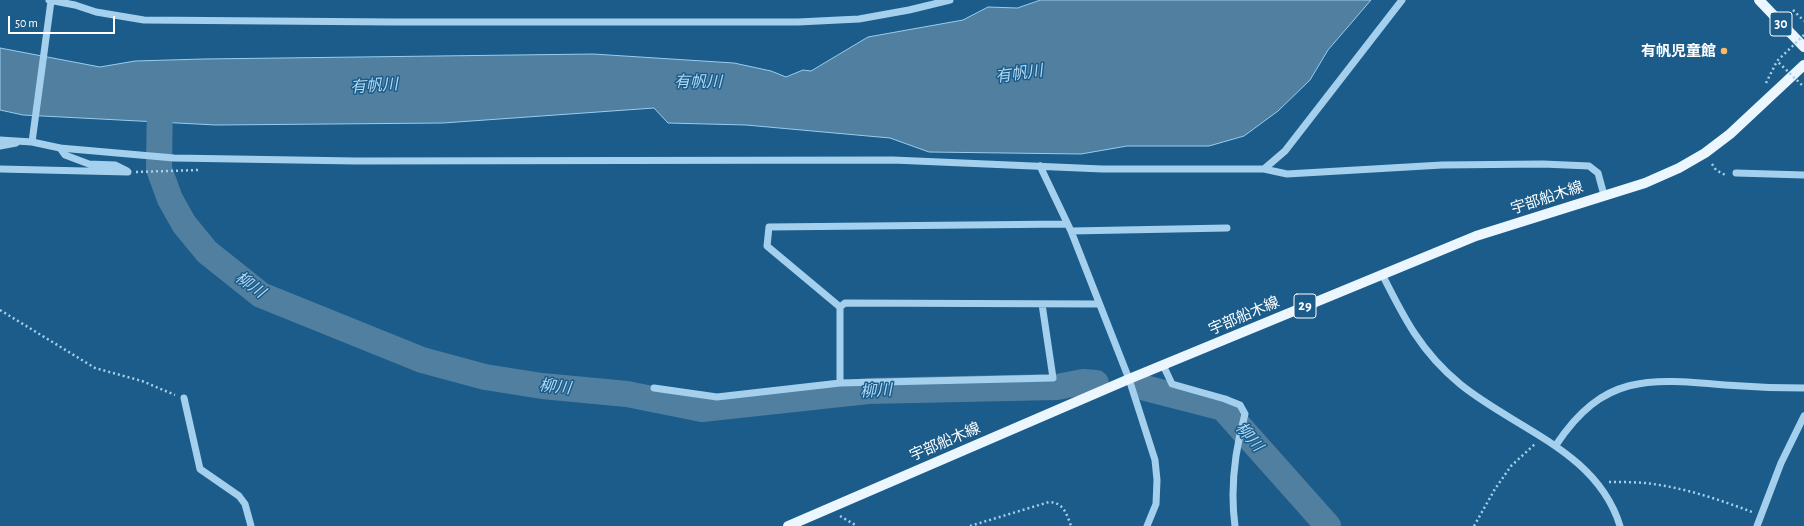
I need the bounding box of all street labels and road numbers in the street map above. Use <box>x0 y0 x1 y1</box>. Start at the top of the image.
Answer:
road number: 30 <box>1770 12 1792 36</box>
street label: 宇部船木線 <box>1509 178 1585 218</box>
street label: 宇部船木線 <box>1206 293 1282 339</box>
road number: 29 <box>1294 294 1316 318</box>
street label: 宇部船木線 <box>907 419 983 465</box>

